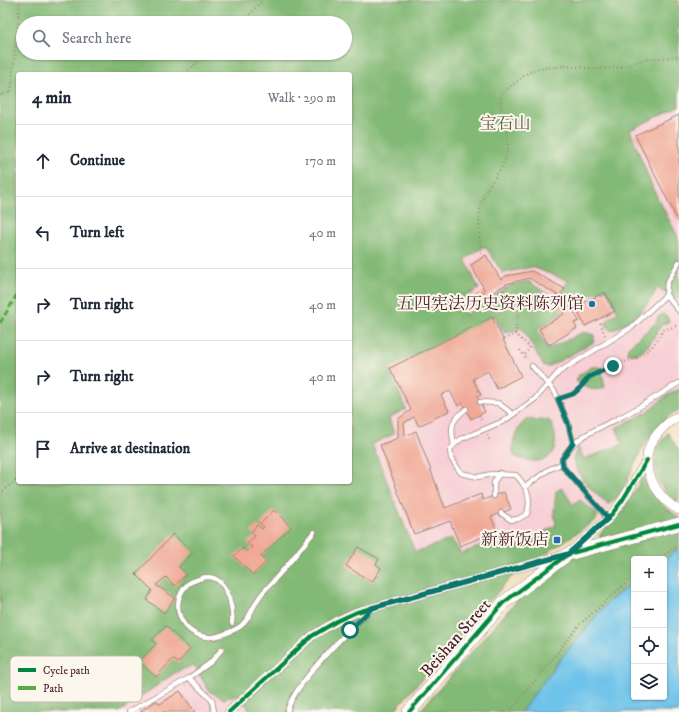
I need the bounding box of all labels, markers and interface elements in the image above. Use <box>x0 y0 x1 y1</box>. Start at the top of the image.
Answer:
search box <box>16 16 352 60</box>
icon: search <box>30 27 52 49</box>
text: Search here <box>62 29 131 48</box>
text: 4 min <box>32 87 71 109</box>
text: Walk · 290 m <box>268 90 336 106</box>
park label: 宝石山 <box>480 113 531 135</box>
icon: ahead <box>32 150 54 172</box>
text: Continue <box>70 151 125 170</box>
text: 170 m <box>305 153 336 169</box>
icon: left <box>32 222 54 244</box>
text: Turn left <box>70 223 124 242</box>
text: 40 m <box>309 225 336 241</box>
place label: 五四宪法历史资料陈列馆 <box>397 293 584 315</box>
icon: right <box>32 294 54 316</box>
text: Turn right <box>70 295 133 314</box>
text: 40 m <box>309 297 336 313</box>
marker: 五四宪法历史资料陈列馆 <box>587 299 597 309</box>
route end <box>604 357 622 375</box>
icon: right <box>32 366 54 388</box>
text: Turn right <box>70 367 133 386</box>
text: 40 m <box>309 369 336 385</box>
icon: arrive <box>32 438 54 460</box>
text: Arrive at destination <box>70 439 190 458</box>
place label: 新新饭店 <box>481 529 549 551</box>
marker: 新新饭店 <box>552 535 562 545</box>
map controls <box>631 556 667 700</box>
button: + <box>631 556 667 592</box>
button: − <box>631 592 667 628</box>
street label: Beishan Street <box>416 594 496 682</box>
route start <box>341 621 359 639</box>
button: locate <box>631 628 667 664</box>
legend <box>10 656 142 702</box>
text: Cycle path <box>43 664 90 678</box>
button: layers <box>631 664 667 700</box>
text: Path <box>43 682 64 696</box>

